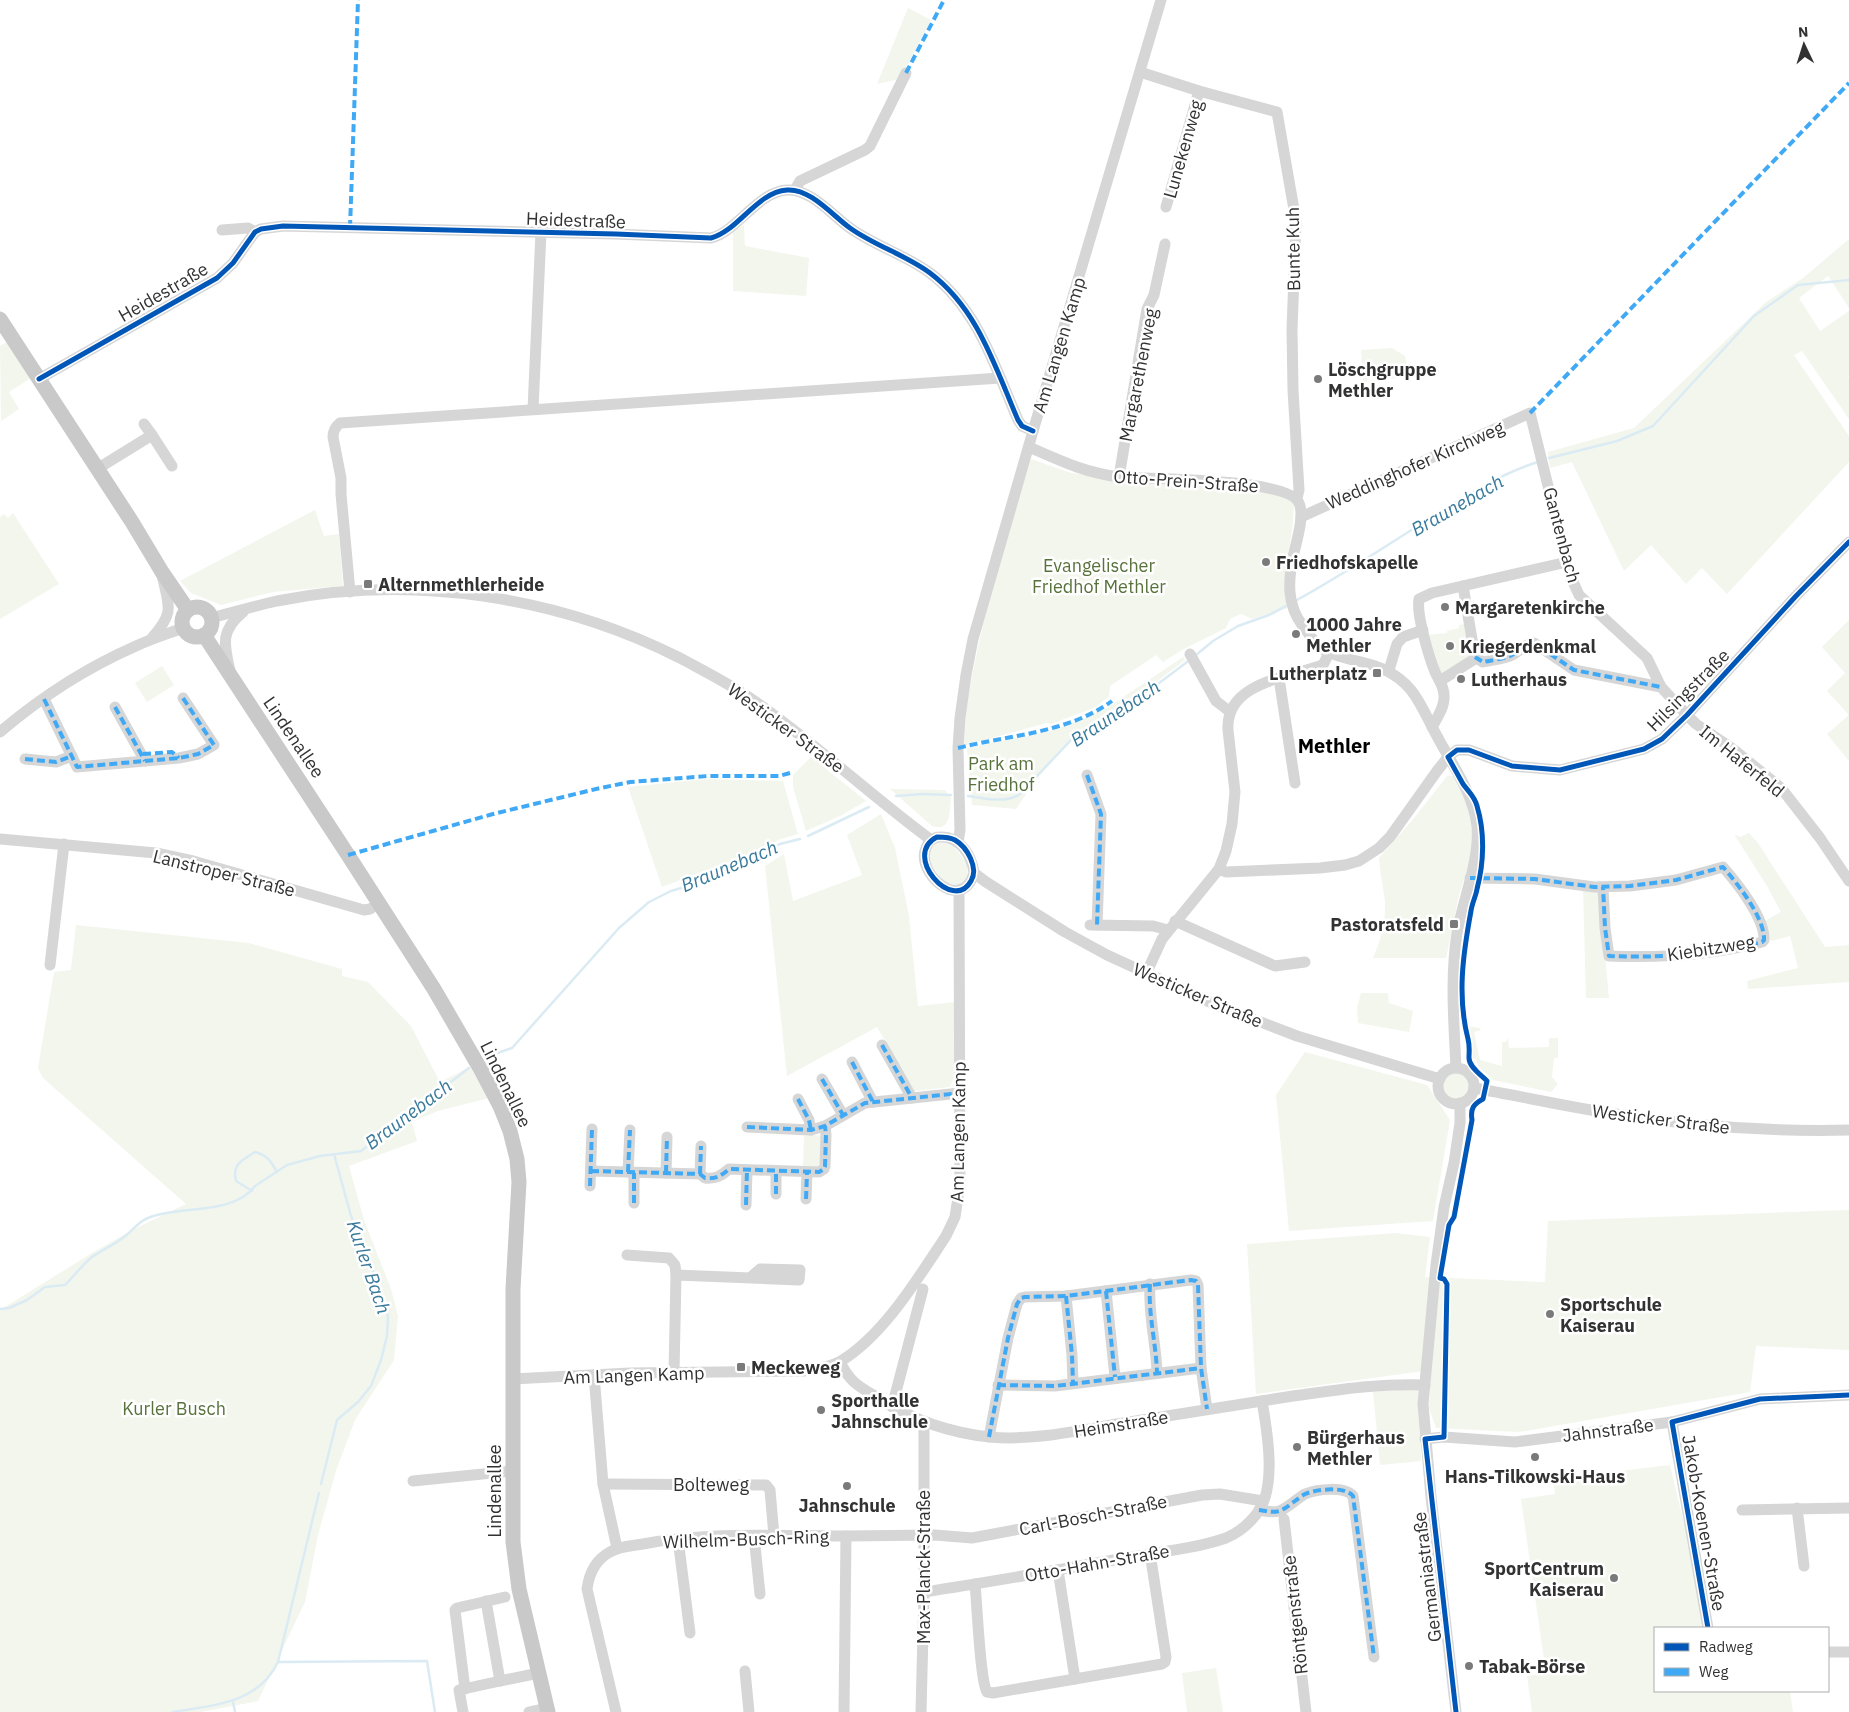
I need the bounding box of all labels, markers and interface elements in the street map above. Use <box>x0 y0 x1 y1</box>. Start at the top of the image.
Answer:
north arrow <box>1779 20 1829 70</box>
text: N <box>1797 23 1809 41</box>
street label: Lunekenweg <box>1158 97 1208 201</box>
street label: Heidestraße <box>526 207 626 233</box>
street label: Bunte Kuh <box>1281 207 1305 291</box>
street label: Heidestraße <box>114 257 212 327</box>
street label: Am Langen Kamp <box>1027 274 1091 416</box>
street label: Margarethenweg <box>1114 306 1162 444</box>
place label: Löschgruppe Methler <box>1328 358 1437 402</box>
marker: Löschgruppe Methler <box>1312 373 1324 385</box>
street label: Weddinghofer Kirchweg <box>1323 415 1508 515</box>
street label: Otto-Prein-Straße <box>1113 464 1260 498</box>
water label: Braunebach <box>1406 469 1508 541</box>
street label: Gantenbach <box>1538 485 1586 585</box>
place label: Friedhofskapelle <box>1276 551 1418 574</box>
park label: Evangelischer Friedhof Methler <box>1032 554 1166 598</box>
marker: Friedhofskapelle <box>1260 556 1272 568</box>
place label: Alternmethlerheide <box>378 573 544 596</box>
marker: Alternmethlerheide <box>362 578 374 590</box>
place label: Margaretenkirche <box>1455 596 1605 619</box>
marker: Margaretenkirche <box>1439 601 1451 613</box>
place label: 1000 Jahre Methler <box>1306 613 1402 657</box>
marker: 1000 Jahre Methler <box>1290 628 1302 640</box>
place label: Kriegerdenkmal <box>1460 635 1597 658</box>
marker: Kriegerdenkmal <box>1444 640 1456 652</box>
street label: Hilsingstraße <box>1642 644 1734 736</box>
place label: Lutherplatz <box>1269 662 1367 685</box>
marker: Lutherplatz <box>1371 667 1383 679</box>
place label: Lutherhaus <box>1471 668 1567 691</box>
marker: Lutherhaus <box>1455 673 1467 685</box>
water label: Braunebach <box>1066 674 1164 752</box>
street label: Westicker Straße <box>723 678 849 778</box>
street label: Lindenallee <box>258 692 330 782</box>
street label: Im Haferfeld <box>1695 720 1789 802</box>
district label: Methler <box>1298 732 1370 759</box>
park label: Park am Friedhof <box>967 752 1035 796</box>
water label: Braunebach <box>677 835 781 897</box>
street label: Lanstroper Straße <box>150 844 298 902</box>
place label: Pastoratsfeld <box>1330 913 1444 936</box>
marker: Pastoratsfeld <box>1448 918 1460 930</box>
street label: Kiebitzweg <box>1665 930 1757 966</box>
street label: Westicker Straße <box>1130 957 1266 1033</box>
street label: Lindenallee <box>475 1037 537 1131</box>
street label: Am Langen Kamp <box>945 1061 971 1203</box>
water label: Braunebach <box>360 1073 456 1155</box>
street label: Westicker Straße <box>1591 1099 1731 1139</box>
water label: Kurler Bach <box>342 1217 396 1317</box>
place label: Sportschule Kaiserau <box>1560 1293 1662 1337</box>
marker: Sportschule Kaiserau <box>1544 1308 1556 1320</box>
place label: Meckeweg <box>751 1356 840 1379</box>
street label: Am Langen Kamp <box>563 1361 705 1389</box>
marker: Meckeweg <box>735 1361 747 1373</box>
place label: Sporthalle Jahnschule <box>831 1389 928 1433</box>
park label: Kurler Busch <box>122 1397 226 1420</box>
marker: Sporthalle Jahnschule <box>815 1404 827 1416</box>
street label: Heimstraße <box>1072 1405 1170 1443</box>
street label: Jahnstraße <box>1561 1413 1655 1447</box>
place label: Bürgerhaus Methler <box>1307 1426 1405 1470</box>
street label: Jakob-Koenen-Straße <box>1677 1433 1731 1613</box>
marker: Bürgerhaus Methler <box>1291 1441 1303 1453</box>
street label: Lindenallee <box>483 1444 506 1538</box>
marker: Hans-Tilkowski-Haus <box>1529 1451 1541 1463</box>
place label: Hans-Tilkowski-Haus <box>1445 1465 1625 1488</box>
street label: Bolteweg <box>673 1473 749 1496</box>
marker: Jahnschule <box>841 1480 853 1492</box>
street label: Carl-Bosch-Straße <box>1017 1489 1169 1541</box>
street label: Max-Planck-Straße <box>912 1490 935 1644</box>
place label: Jahnschule <box>798 1494 896 1517</box>
street label: Germaniastraße <box>1408 1510 1446 1643</box>
street label: Wilhelm-Busch-Ring <box>663 1525 830 1553</box>
street label: Otto-Hahn-Straße <box>1023 1539 1171 1587</box>
street label: Röntgenstraße <box>1277 1554 1313 1676</box>
place label: SportCentrum Kaiserau <box>1484 1557 1604 1601</box>
marker: SportCentrum Kaiserau <box>1608 1572 1620 1584</box>
legend <box>1654 1627 1829 1692</box>
text: Radweg <box>1699 1637 1753 1656</box>
place label: Tabak-Börse <box>1479 1655 1585 1678</box>
marker: Tabak-Börse <box>1463 1660 1475 1672</box>
text: Weg <box>1699 1662 1728 1681</box>

